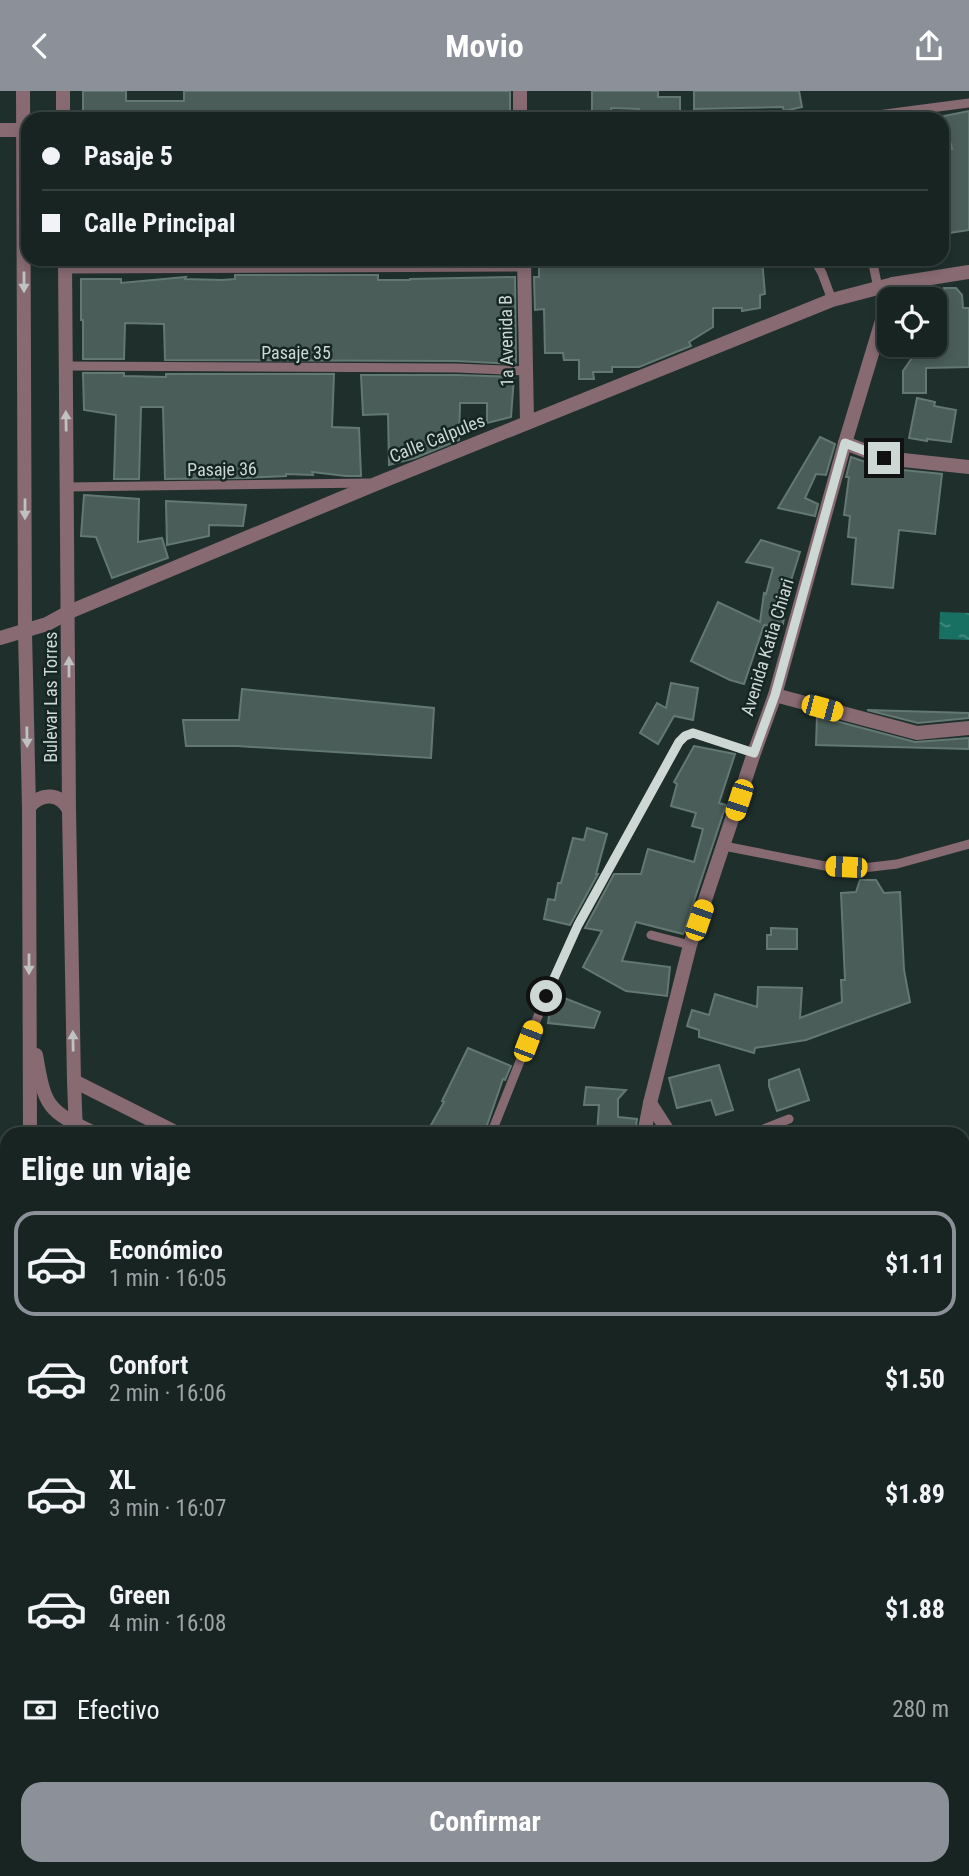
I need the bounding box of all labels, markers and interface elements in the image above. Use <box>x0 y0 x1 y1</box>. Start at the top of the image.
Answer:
icon: back <box>21 27 59 65</box>
text: Movio <box>445 27 524 65</box>
icon: share <box>910 27 948 65</box>
text: Pasaje 5 <box>84 141 173 171</box>
text: Calle Principal <box>84 208 236 238</box>
one-way arrow <box>18 271 30 293</box>
map controls <box>877 287 947 357</box>
button: locate <box>877 287 947 357</box>
street label: 1a Avenida B <box>495 295 517 387</box>
street label: Pasaje 35 <box>261 342 331 363</box>
street label: Calle Calpules <box>386 409 488 467</box>
one-way arrow <box>61 410 72 432</box>
route end <box>868 442 900 474</box>
street label: Pasaje 36 <box>187 458 257 480</box>
one-way arrow <box>19 498 31 520</box>
street label: Avenida Katia Chiari <box>736 576 798 718</box>
street label: Bulevar Las Torres <box>40 632 61 762</box>
one-way arrow <box>63 656 75 678</box>
car <box>799 692 846 724</box>
one-way arrow <box>21 726 33 748</box>
car <box>723 777 756 823</box>
car <box>825 855 868 879</box>
car <box>683 897 716 943</box>
one-way arrow <box>23 953 35 975</box>
route start <box>530 980 562 1012</box>
car <box>511 1018 546 1064</box>
one-way arrow <box>67 1030 79 1052</box>
text: Elige un viaje <box>21 1150 191 1188</box>
icon: car <box>25 1232 88 1295</box>
text: Económico <box>109 1235 223 1265</box>
text: $1.11 <box>885 1249 945 1279</box>
text: 1 min · 16:05 <box>109 1265 226 1292</box>
icon: car <box>25 1347 88 1410</box>
text: Confort <box>109 1350 188 1380</box>
text: $1.50 <box>885 1364 945 1394</box>
text: 2 min · 16:06 <box>109 1380 226 1407</box>
icon: car <box>25 1462 88 1525</box>
text: XL <box>109 1465 136 1495</box>
text: $1.89 <box>885 1479 945 1509</box>
text: 3 min · 16:07 <box>109 1495 226 1522</box>
icon: car <box>25 1577 88 1640</box>
text: Green <box>109 1580 170 1610</box>
text: $1.88 <box>885 1594 945 1624</box>
text: 4 min · 16:08 <box>109 1610 226 1637</box>
icon: cash <box>21 1691 59 1729</box>
text: Efectivo <box>77 1695 159 1725</box>
text: 280 m <box>892 1696 949 1723</box>
button: Confirmar <box>21 1782 949 1862</box>

